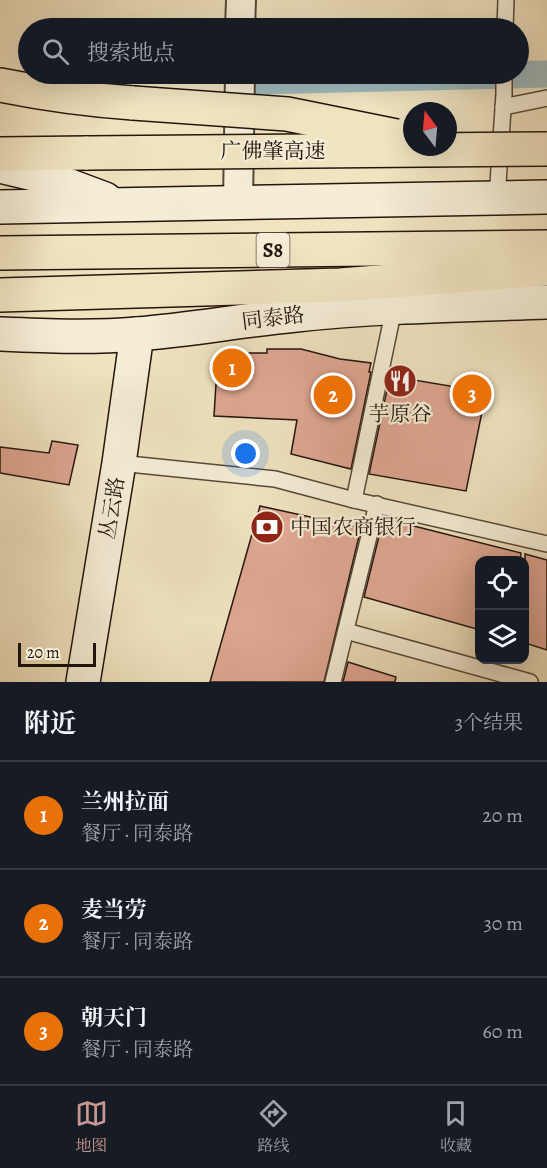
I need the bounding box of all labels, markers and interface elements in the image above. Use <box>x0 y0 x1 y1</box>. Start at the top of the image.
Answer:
search box <box>18 18 529 84</box>
icon: search <box>39 35 72 68</box>
text: 搜索地点 <box>87 38 175 68</box>
north arrow <box>403 102 457 156</box>
street label: 广佛肇高速 <box>221 137 326 165</box>
road number: S8 <box>256 233 290 267</box>
street label: 同泰路 <box>240 300 306 336</box>
pin: 1 <box>212 346 252 391</box>
restaurant icon: 芋原谷 <box>382 363 418 399</box>
pin: 2 <box>314 372 352 418</box>
pin: 3 <box>452 372 492 416</box>
place label: 芋原谷 <box>369 400 432 428</box>
your location <box>231 439 260 468</box>
street label: 丛云路 <box>93 475 131 541</box>
bank icon: 中国农商银行 <box>249 509 285 545</box>
place label: 中国农商银行 <box>290 513 416 541</box>
map controls <box>475 556 529 664</box>
button: locate <box>475 556 529 610</box>
button: layers <box>475 610 529 664</box>
scale bar <box>18 640 96 668</box>
text: 20 m <box>27 642 60 664</box>
text: 附近 <box>24 706 76 741</box>
text: 3个结果 <box>455 709 523 736</box>
text: 兰州拉面 <box>81 787 169 817</box>
text: 1 <box>40 802 47 829</box>
text: 20 m <box>482 802 523 829</box>
text: 餐厅 · 同泰路 <box>81 820 193 847</box>
text: 麦当劳 <box>81 895 147 925</box>
text: 2 <box>39 910 48 937</box>
text: 30 m <box>483 910 523 937</box>
text: 餐厅 · 同泰路 <box>81 928 193 955</box>
text: 朝天门 <box>81 1003 147 1033</box>
text: 3 <box>39 1018 48 1045</box>
text: 60 m <box>483 1018 523 1045</box>
text: 餐厅 · 同泰路 <box>81 1036 193 1063</box>
tab: 地图 <box>75 1097 108 1157</box>
tab: 路线 <box>257 1097 290 1157</box>
tab: 收藏 <box>439 1097 472 1157</box>

